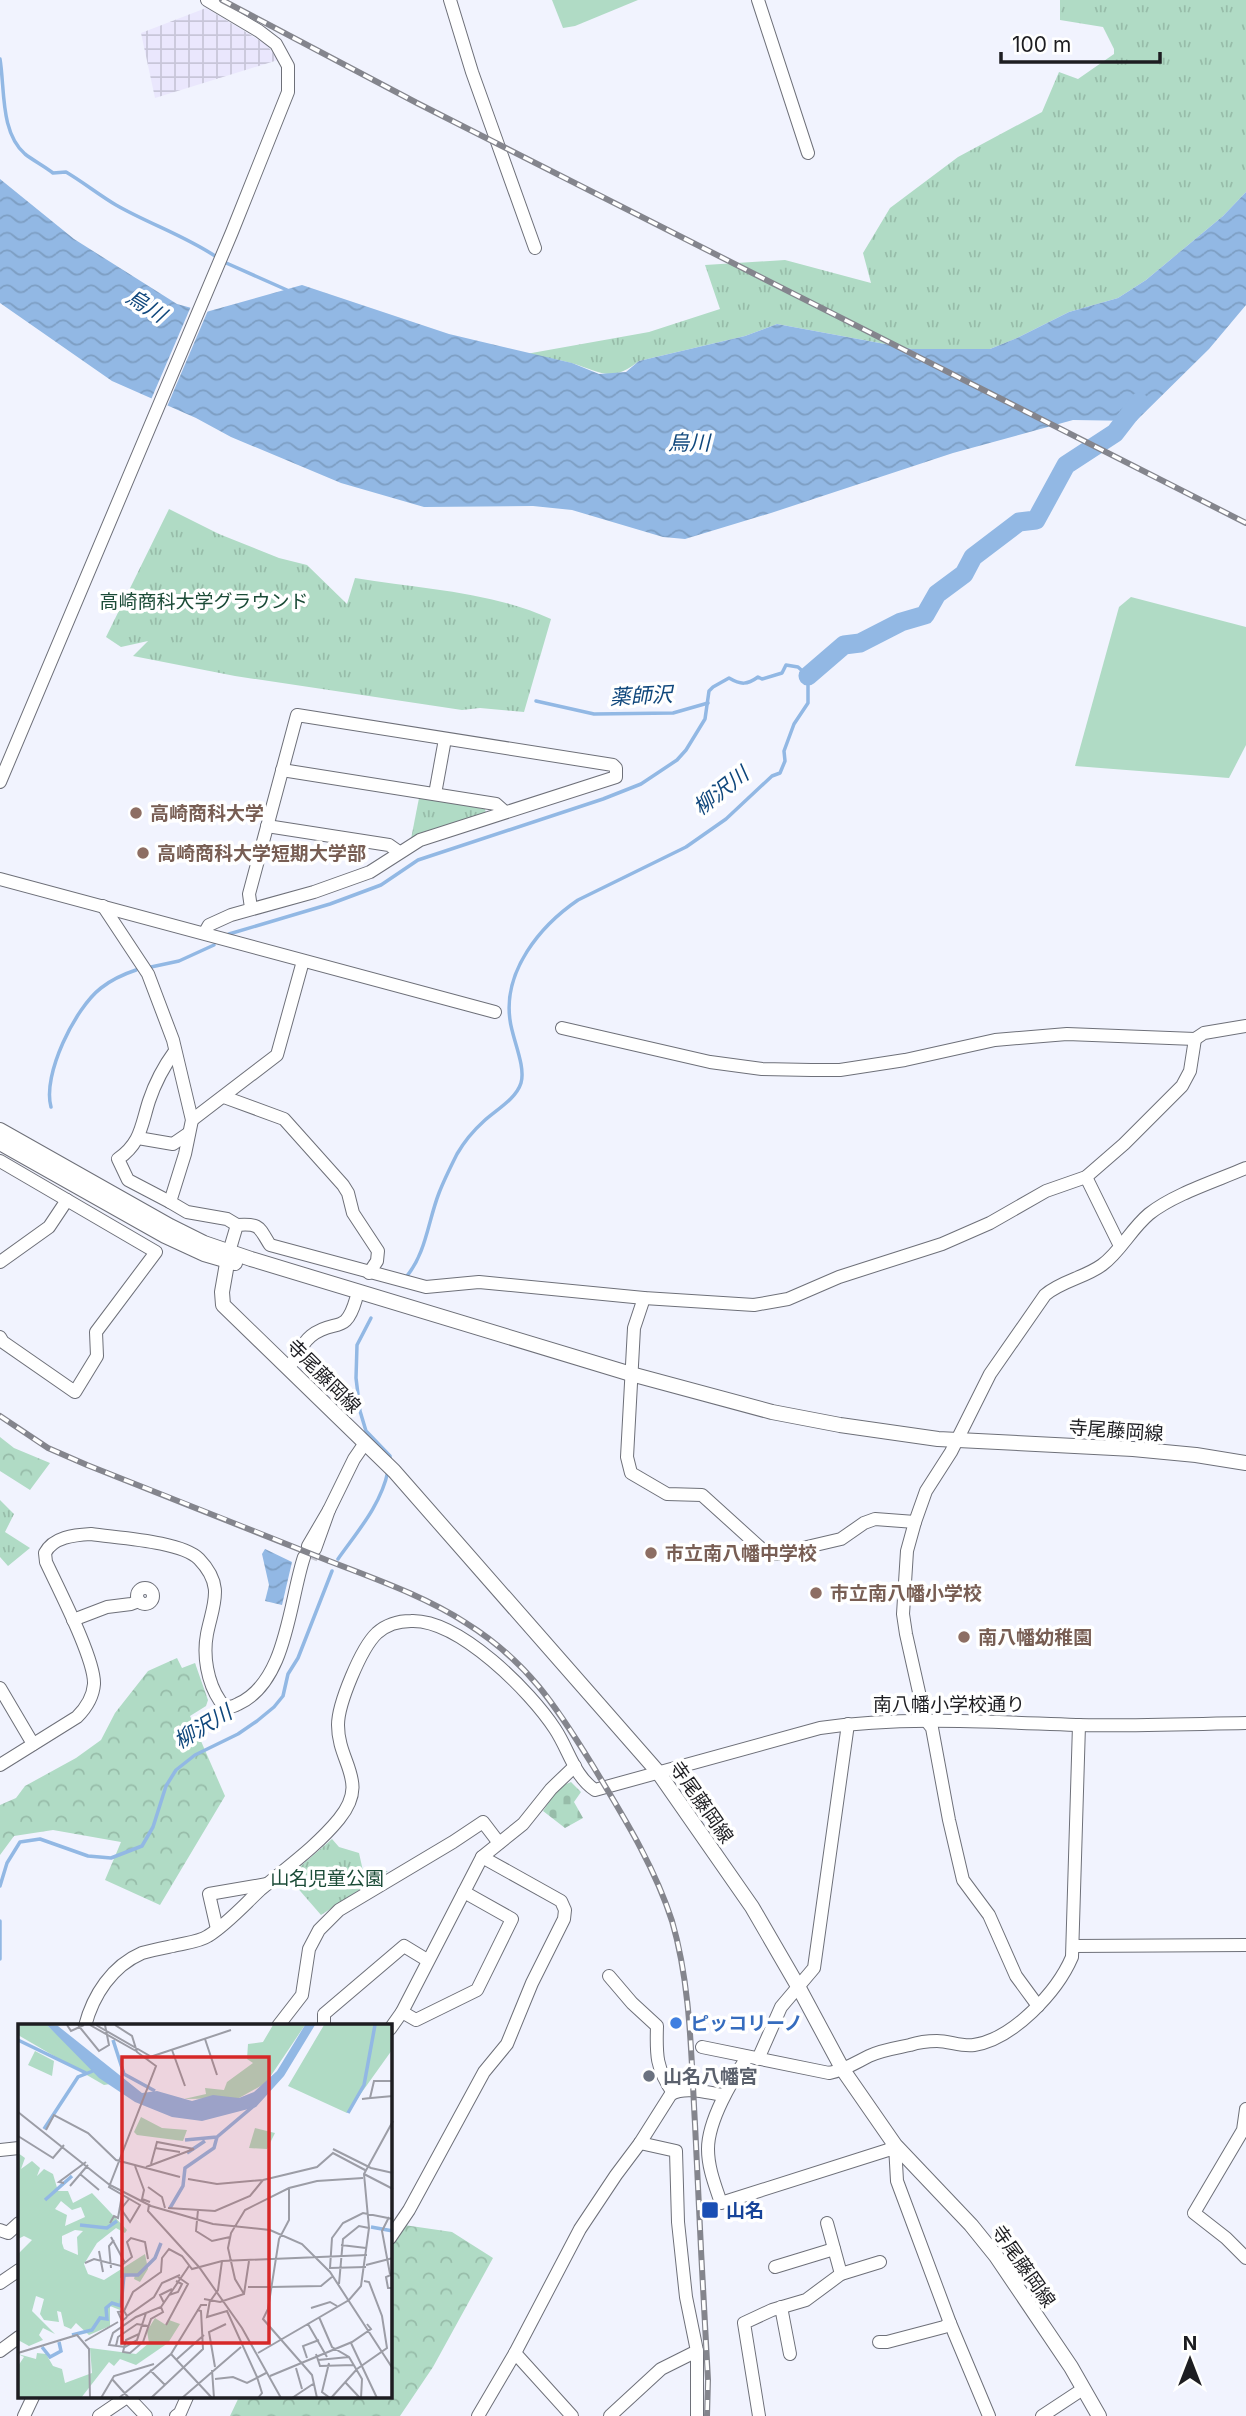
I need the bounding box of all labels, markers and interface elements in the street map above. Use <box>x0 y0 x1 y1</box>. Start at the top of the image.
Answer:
scale bar <box>1001 21 1160 65</box>
text: 100 m <box>1012 32 1071 57</box>
water label: 烏川 <box>122 284 172 328</box>
water label: 烏川 <box>668 430 712 455</box>
park label: 高崎商科大学グラウンド <box>99 590 309 613</box>
water label: 薬師沢 <box>609 681 676 710</box>
water label: 柳沢川 <box>688 760 755 820</box>
place label: 高崎商科大学 <box>150 802 264 825</box>
marker: 高崎商科大学 <box>128 805 144 821</box>
place label: 高崎商科大学短期大学部 <box>157 842 366 865</box>
marker: 高崎商科大学短期大学部 <box>135 845 151 861</box>
street label: 寺尾藤岡線 <box>282 1335 365 1418</box>
street label: 寺尾藤岡線 <box>1068 1416 1164 1445</box>
place label: 市立南八幡中学校 <box>665 1542 817 1565</box>
marker: 市立南八幡中学校 <box>643 1545 659 1561</box>
place label: 市立南八幡小学校 <box>830 1582 982 1605</box>
marker: 市立南八幡小学校 <box>808 1585 824 1601</box>
place label: 南八幡幼稚園 <box>978 1626 1092 1649</box>
marker: 南八幡幼稚園 <box>956 1629 972 1645</box>
street label: 南八幡小学校通り <box>873 1693 1025 1716</box>
water label: 柳沢川 <box>169 1699 238 1754</box>
street label: 寺尾藤岡線 <box>665 1757 738 1848</box>
park label: 山名児童公園 <box>270 1867 384 1890</box>
place label: ピッコリーノ <box>690 2012 803 2035</box>
marker: ピッコリーノ <box>668 2015 684 2031</box>
inset map <box>18 2024 392 2398</box>
place label: 山名八幡宮 <box>663 2065 758 2088</box>
marker: 山名八幡宮 <box>641 2068 657 2084</box>
place label: 山名 <box>726 2199 764 2222</box>
marker: 山名 <box>700 2200 720 2220</box>
street label: 寺尾藤岡線 <box>987 2221 1060 2312</box>
north arrow <box>1155 2325 1225 2395</box>
text: N <box>1183 2332 1197 2355</box>

